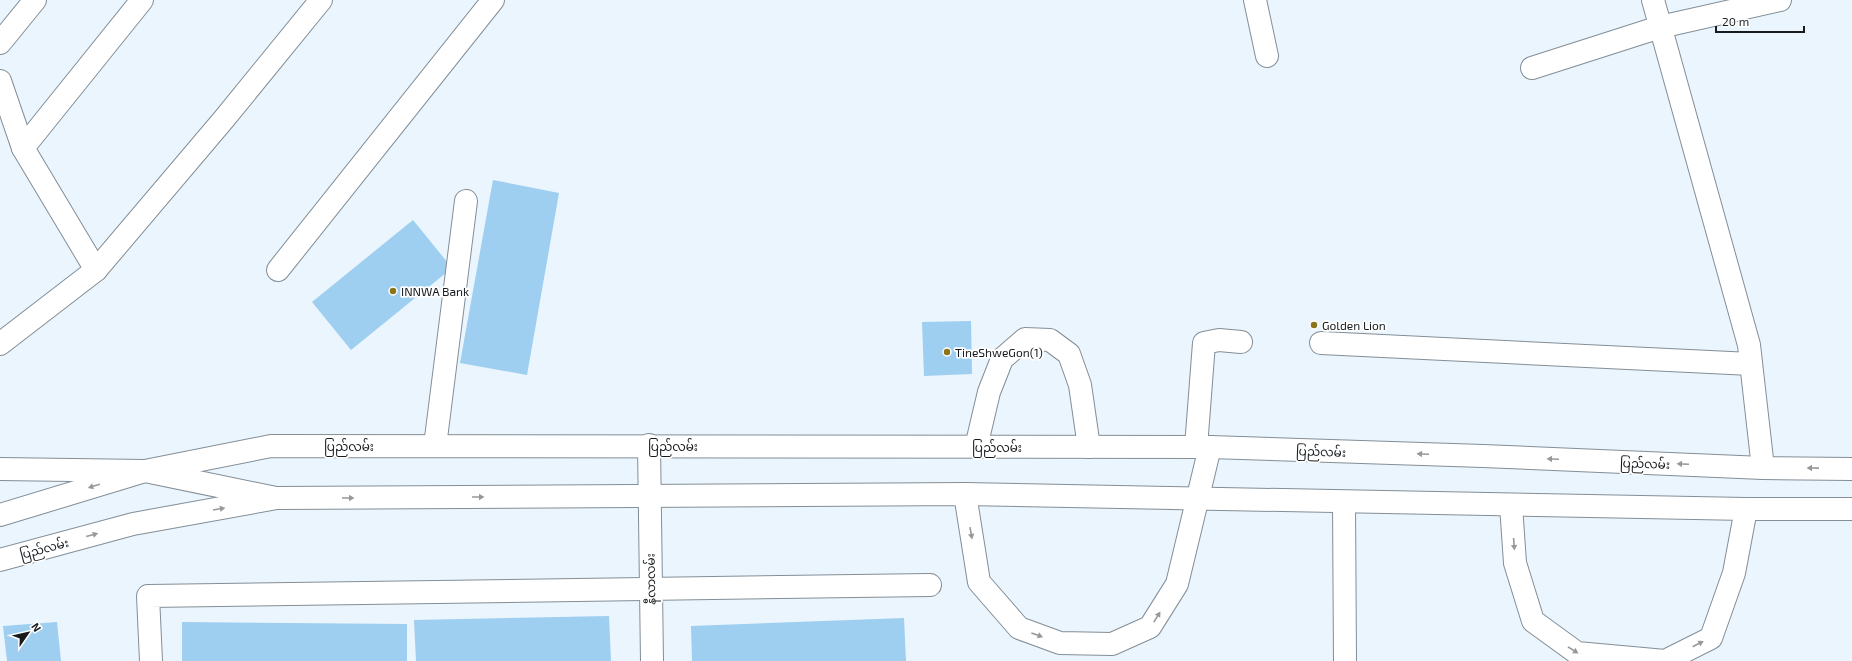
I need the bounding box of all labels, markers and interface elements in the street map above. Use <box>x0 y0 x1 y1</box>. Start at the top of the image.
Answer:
scale bar <box>1716 8 1804 34</box>
text: 20 m <box>1722 14 1749 28</box>
place label: INNWA Bank <box>401 284 469 298</box>
marker: INNWA Bank <box>388 286 398 296</box>
place label: Golden Lion <box>1322 318 1386 332</box>
marker: Golden Lion <box>1309 320 1319 330</box>
place label: TineShweGon(1) <box>955 345 1043 359</box>
marker: TineShweGon(1) <box>942 347 952 357</box>
street label: ပြည်လမ်း <box>324 438 374 457</box>
street label: ပြည်လမ်း <box>648 438 698 457</box>
street label: ပြည်လမ်း <box>972 439 1022 458</box>
street label: ပြည်လမ်း <box>1296 442 1346 463</box>
one-way arrow <box>1416 451 1429 457</box>
street label: ပြည်လမ်း <box>1620 454 1670 475</box>
one-way arrow <box>1547 455 1559 462</box>
one-way arrow <box>1676 461 1689 467</box>
one-way arrow <box>1806 465 1819 471</box>
one-way arrow <box>88 483 100 489</box>
one-way arrow <box>472 494 485 500</box>
one-way arrow <box>342 495 355 501</box>
one-way arrow <box>213 506 225 512</box>
one-way arrow <box>968 527 974 539</box>
one-way arrow <box>86 532 98 538</box>
street label: ပြည်လမ်း <box>18 534 71 565</box>
one-way arrow <box>1510 538 1517 550</box>
street label: နီလာလမ်း <box>642 553 661 605</box>
one-way arrow <box>1153 611 1160 622</box>
north arrow <box>8 613 48 653</box>
text: N <box>29 620 44 634</box>
one-way arrow <box>1032 632 1044 638</box>
one-way arrow <box>1692 641 1703 648</box>
one-way arrow <box>1568 646 1578 654</box>

